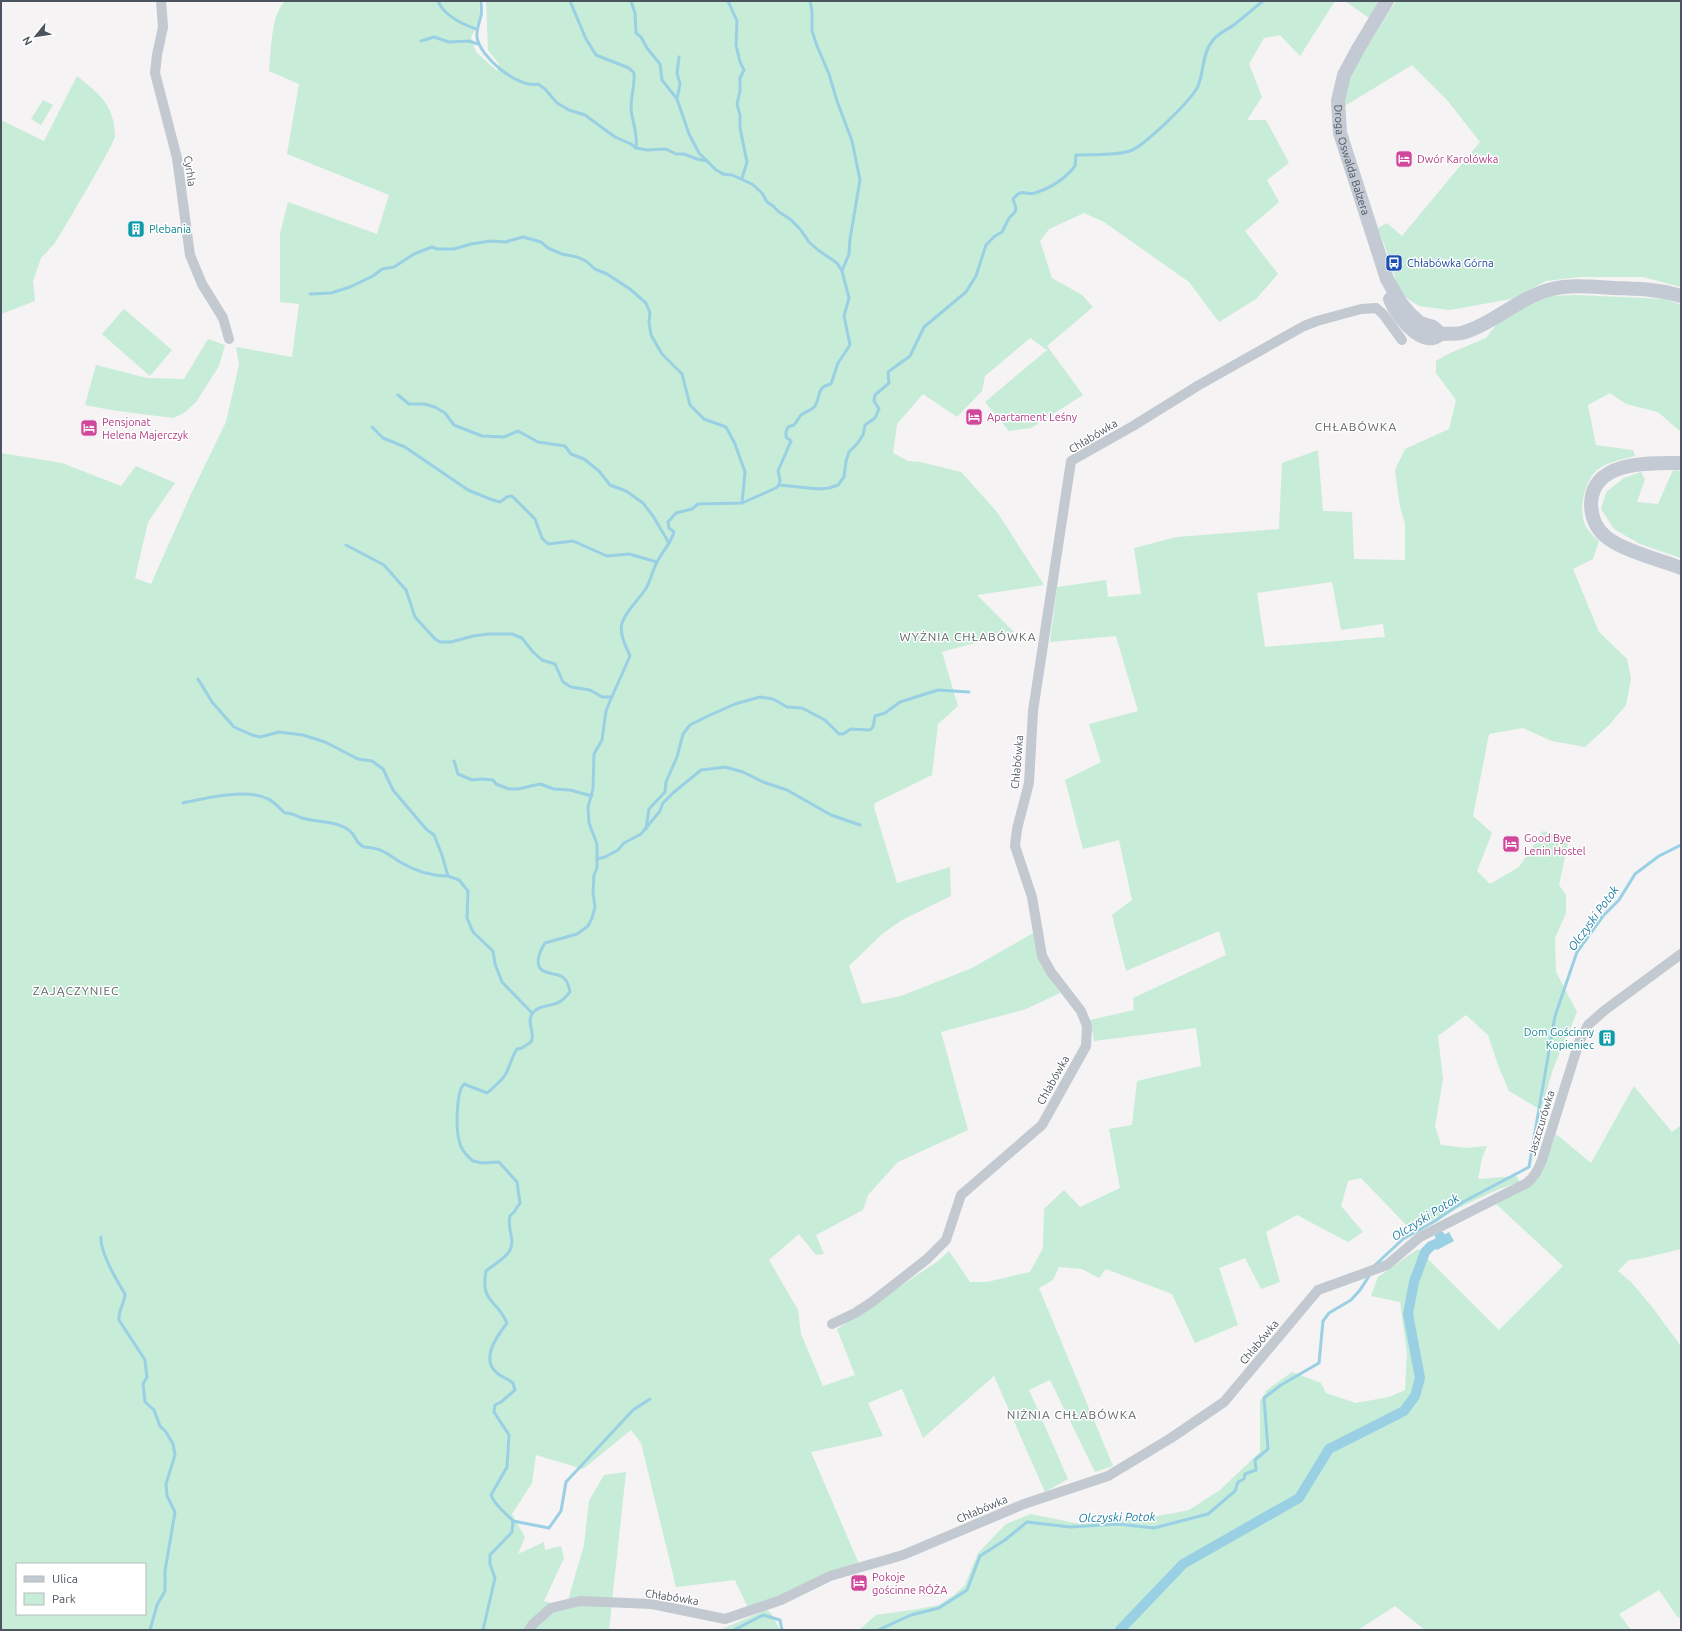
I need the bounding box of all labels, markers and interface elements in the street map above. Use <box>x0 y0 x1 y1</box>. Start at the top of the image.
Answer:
north arrow <box>16 16 56 56</box>
text: N <box>20 34 35 48</box>
street label: Droga Oswalda Balzera <box>1332 104 1372 217</box>
hotel icon: Dwór Karolówka <box>1394 149 1414 169</box>
place label: Dwór Karolówka <box>1417 153 1498 165</box>
street label: Cyrhla <box>182 155 198 187</box>
building icon: Plebania <box>126 219 146 239</box>
place label: Plebania <box>149 223 191 235</box>
bus stop icon: Chłabówka Górna <box>1384 253 1404 273</box>
place label: Chłabówka Górna <box>1407 257 1494 269</box>
hotel icon: Apartament Leśny <box>964 407 984 427</box>
place label: Apartament Leśny <box>987 411 1078 423</box>
place label: Pensjonat Helena Majerczyk <box>102 416 189 441</box>
street label: Chłabówka <box>1067 417 1119 455</box>
hotel icon: Pensjonat Helena Majerczyk <box>79 418 99 438</box>
district label: CHŁABÓWKA <box>1315 420 1397 433</box>
district label: WYŻNIA CHŁABÓWKA <box>899 630 1037 643</box>
street label: Chłabówka <box>1009 734 1025 790</box>
place label: Good Bye Lenin Hostel <box>1524 832 1586 857</box>
hotel icon: Good Bye Lenin Hostel <box>1501 834 1521 854</box>
water label: Olczyski Potok <box>1565 882 1621 953</box>
district label: ZAJĄCZYNIEC <box>33 984 119 997</box>
place label: Dom Gościnny Kopieniec <box>1524 1026 1595 1051</box>
building icon: Dom Gościnny Kopieniec <box>1597 1028 1617 1048</box>
street label: Chłabówka <box>1035 1053 1071 1107</box>
street label: Jaszczurówka <box>1525 1089 1557 1157</box>
water label: Olczyski Potok <box>1389 1191 1462 1243</box>
street label: Chłabówka <box>1237 1317 1281 1367</box>
district label: NIŻNIA CHŁABÓWKA <box>1007 1408 1137 1421</box>
street label: Chłabówka <box>955 1493 1009 1525</box>
water label: Olczyski Potok <box>1078 1510 1157 1524</box>
legend <box>16 1563 146 1615</box>
place label: Pokoje gościnne RÓŻA <box>872 1571 948 1596</box>
text: Ulica <box>52 1572 78 1585</box>
hotel icon: Pokoje gościnne RÓŻA <box>849 1573 869 1593</box>
street label: Chłabówka <box>644 1587 700 1607</box>
text: Park <box>52 1592 76 1605</box>

